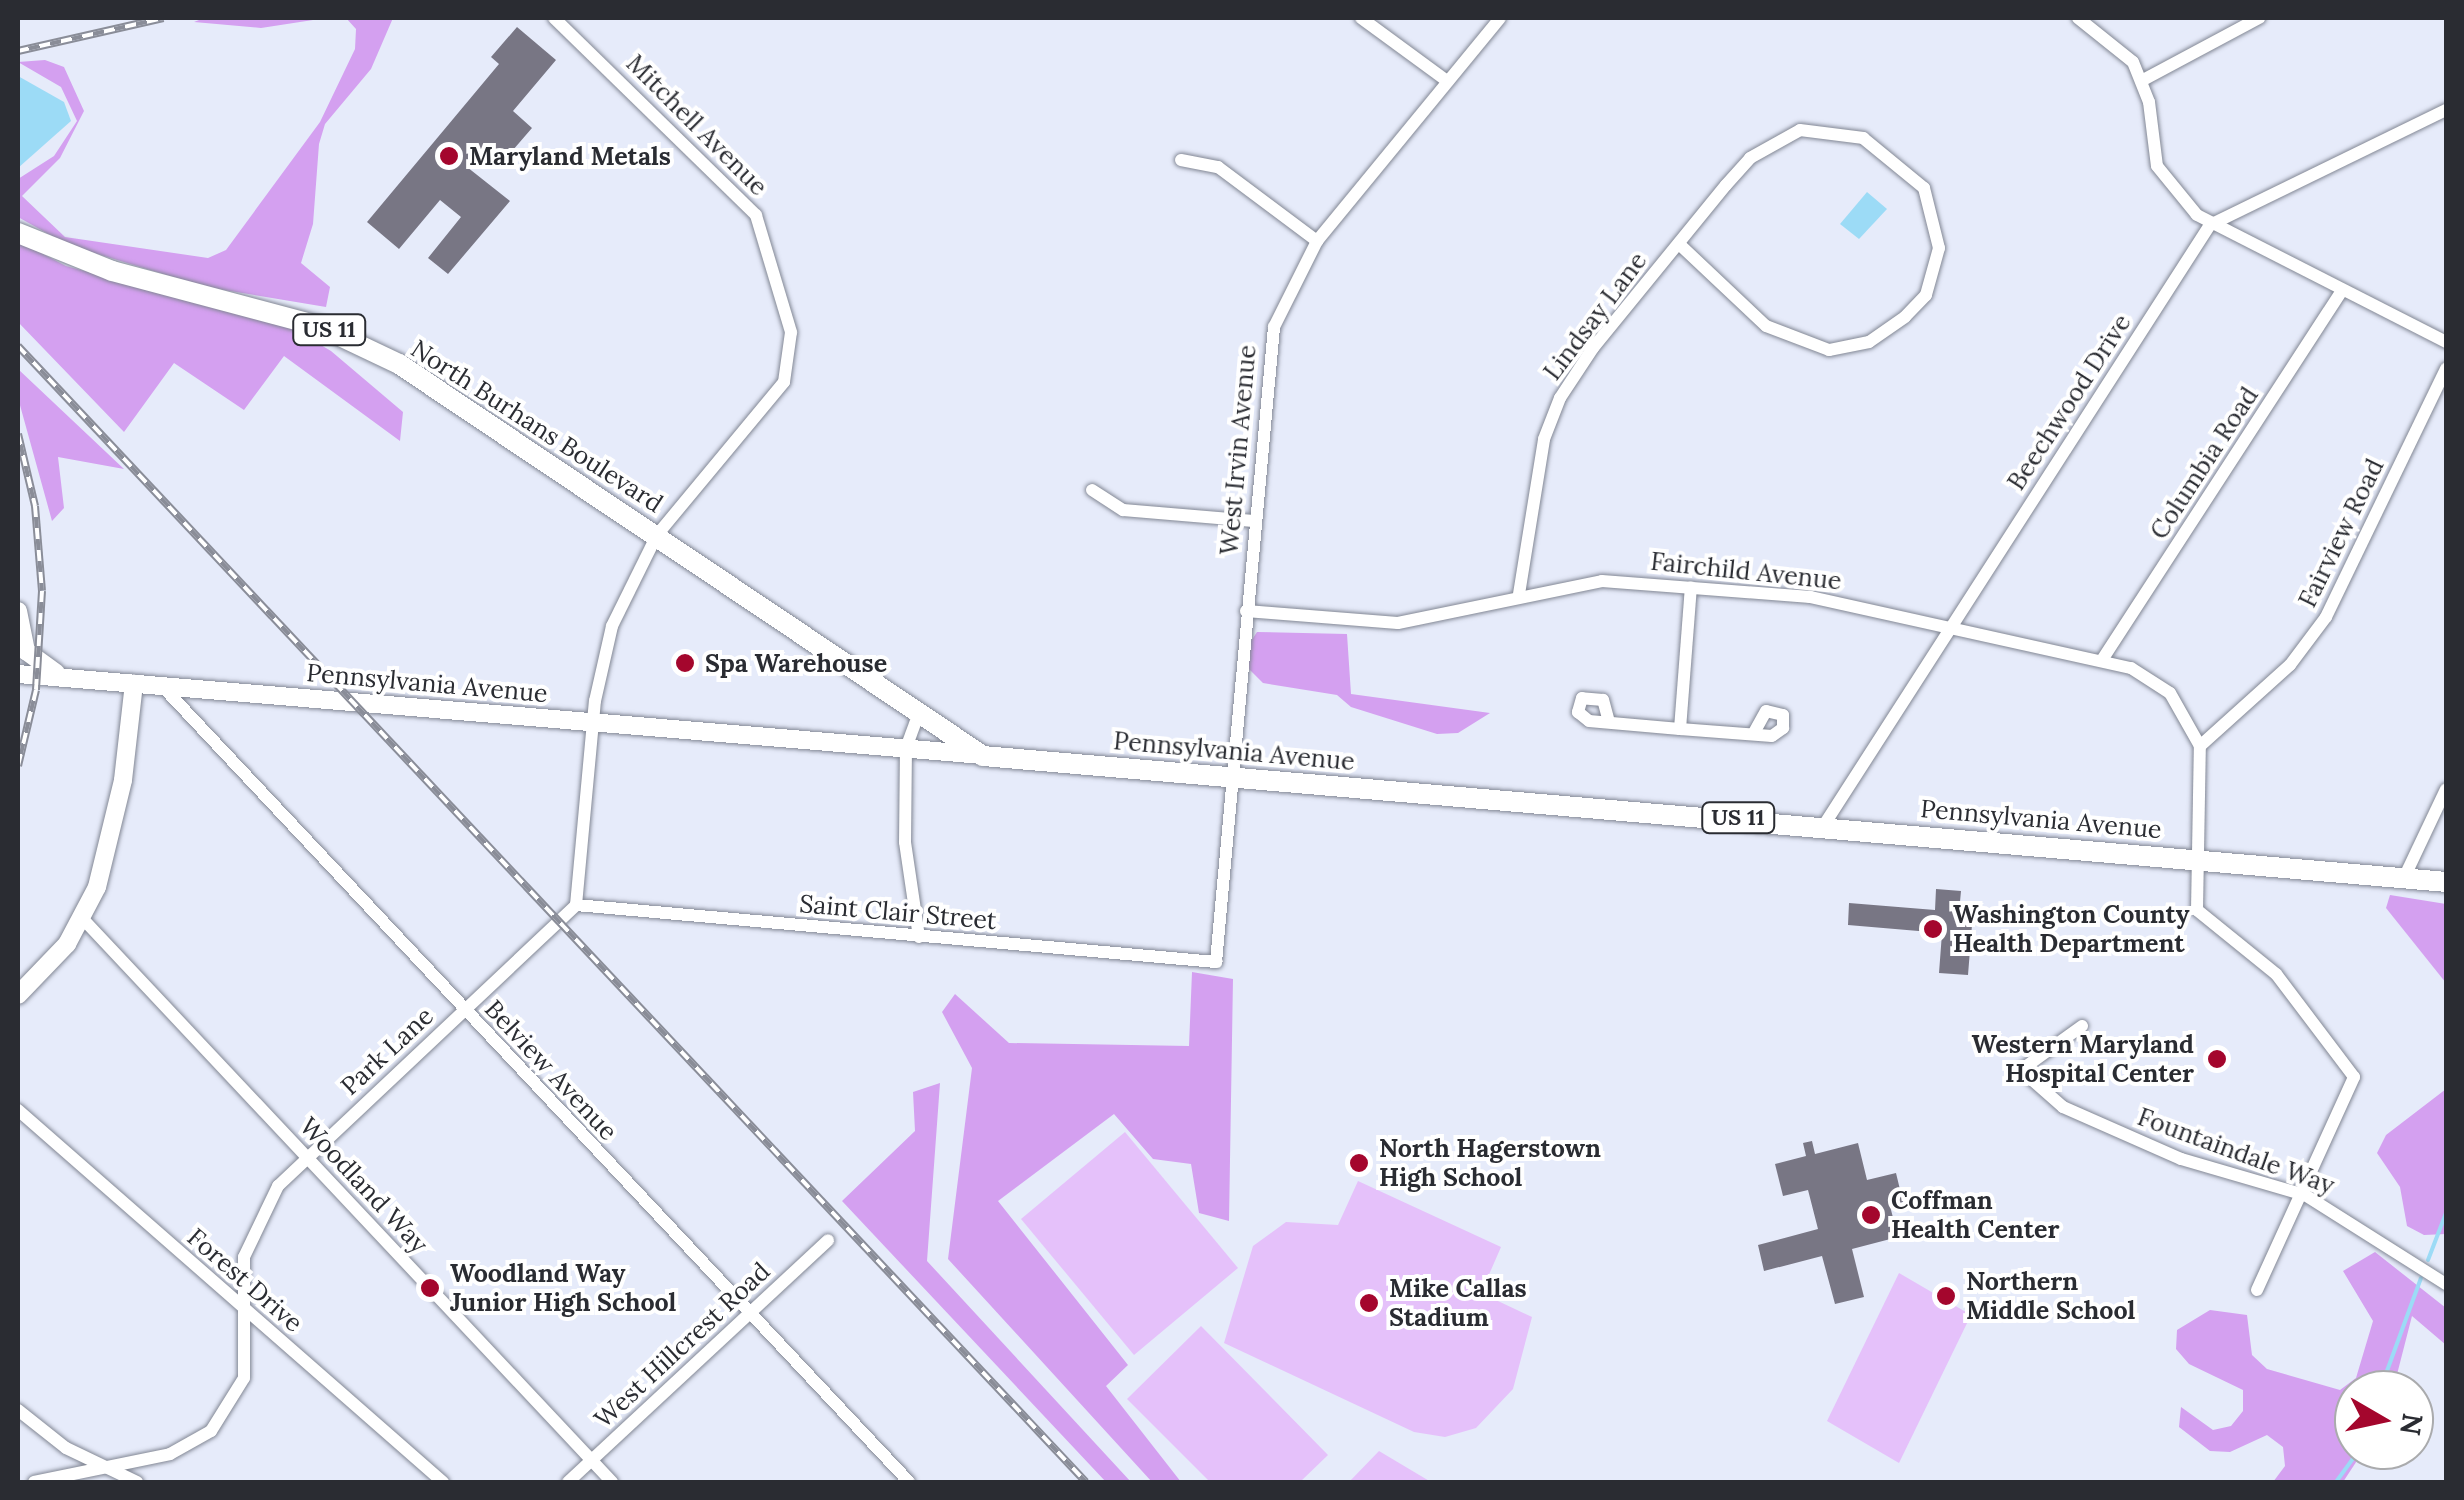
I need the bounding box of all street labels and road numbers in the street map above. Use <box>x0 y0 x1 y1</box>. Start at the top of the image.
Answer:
street label: Mitchell Avenue <box>620 48 774 202</box>
street label: Lindsay Lane <box>1537 246 1653 386</box>
street label: Beechwood Drive <box>2001 308 2137 496</box>
road number: US 11 <box>292 313 366 347</box>
street label: North Burhans Boulevard <box>406 333 668 519</box>
street label: West Irvin Avenue <box>1214 344 1262 556</box>
street label: Columbia Road <box>2144 381 2264 545</box>
street label: Fairview Road <box>2292 454 2390 612</box>
street label: Fairchild Avenue <box>1649 546 1843 596</box>
street label: Pennsylvania Avenue <box>305 658 549 708</box>
street label: Pennsylvania Avenue <box>1112 726 1356 776</box>
street label: Pennsylvania Avenue <box>1919 794 2163 844</box>
road number: US 11 <box>1700 801 1776 835</box>
street label: Saint Clair Street <box>798 888 998 936</box>
street label: Belview Avenue <box>479 994 623 1146</box>
street label: Park Lane <box>335 1001 439 1101</box>
street label: Fountaindale Way <box>2134 1101 2338 1201</box>
street label: Woodland Way <box>294 1111 434 1259</box>
street label: Forest Drive <box>181 1222 309 1338</box>
street label: West Hillcrest Road <box>588 1256 776 1434</box>

